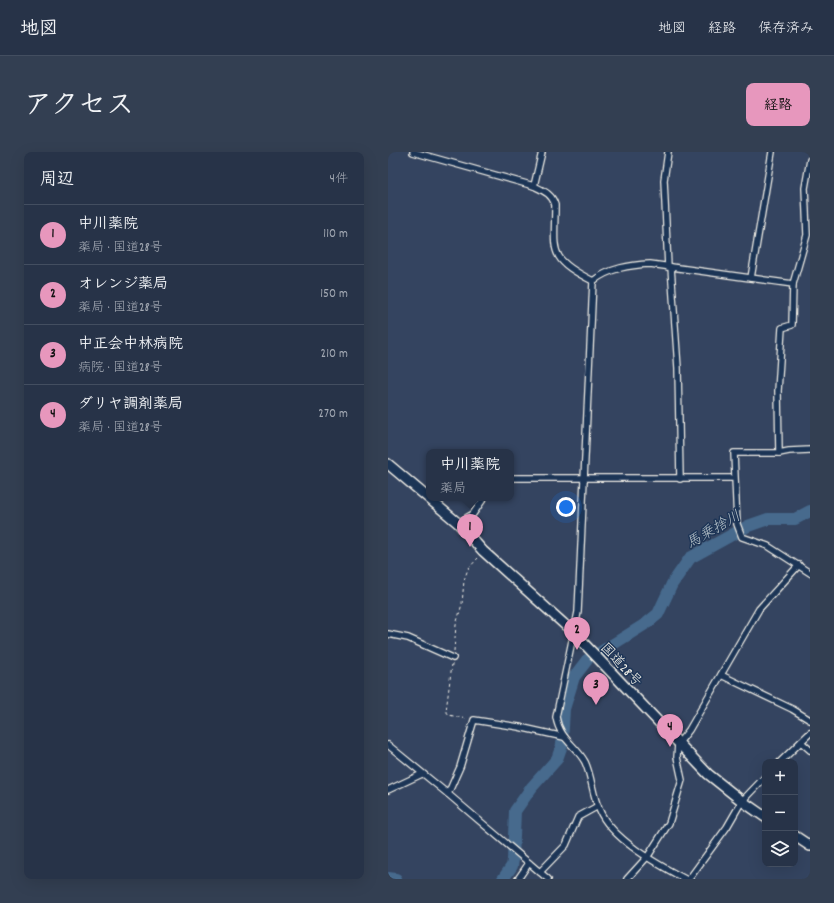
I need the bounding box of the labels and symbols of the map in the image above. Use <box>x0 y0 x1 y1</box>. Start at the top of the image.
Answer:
your location <box>556 497 576 517</box>
water label: 馬乗捨川 <box>683 506 745 555</box>
pin: 1 <box>457 514 483 547</box>
pin: 2 <box>564 617 590 650</box>
street label: 国道28号 <box>595 639 646 692</box>
pin: 3 <box>583 672 609 705</box>
pin: 4 <box>657 714 683 747</box>

